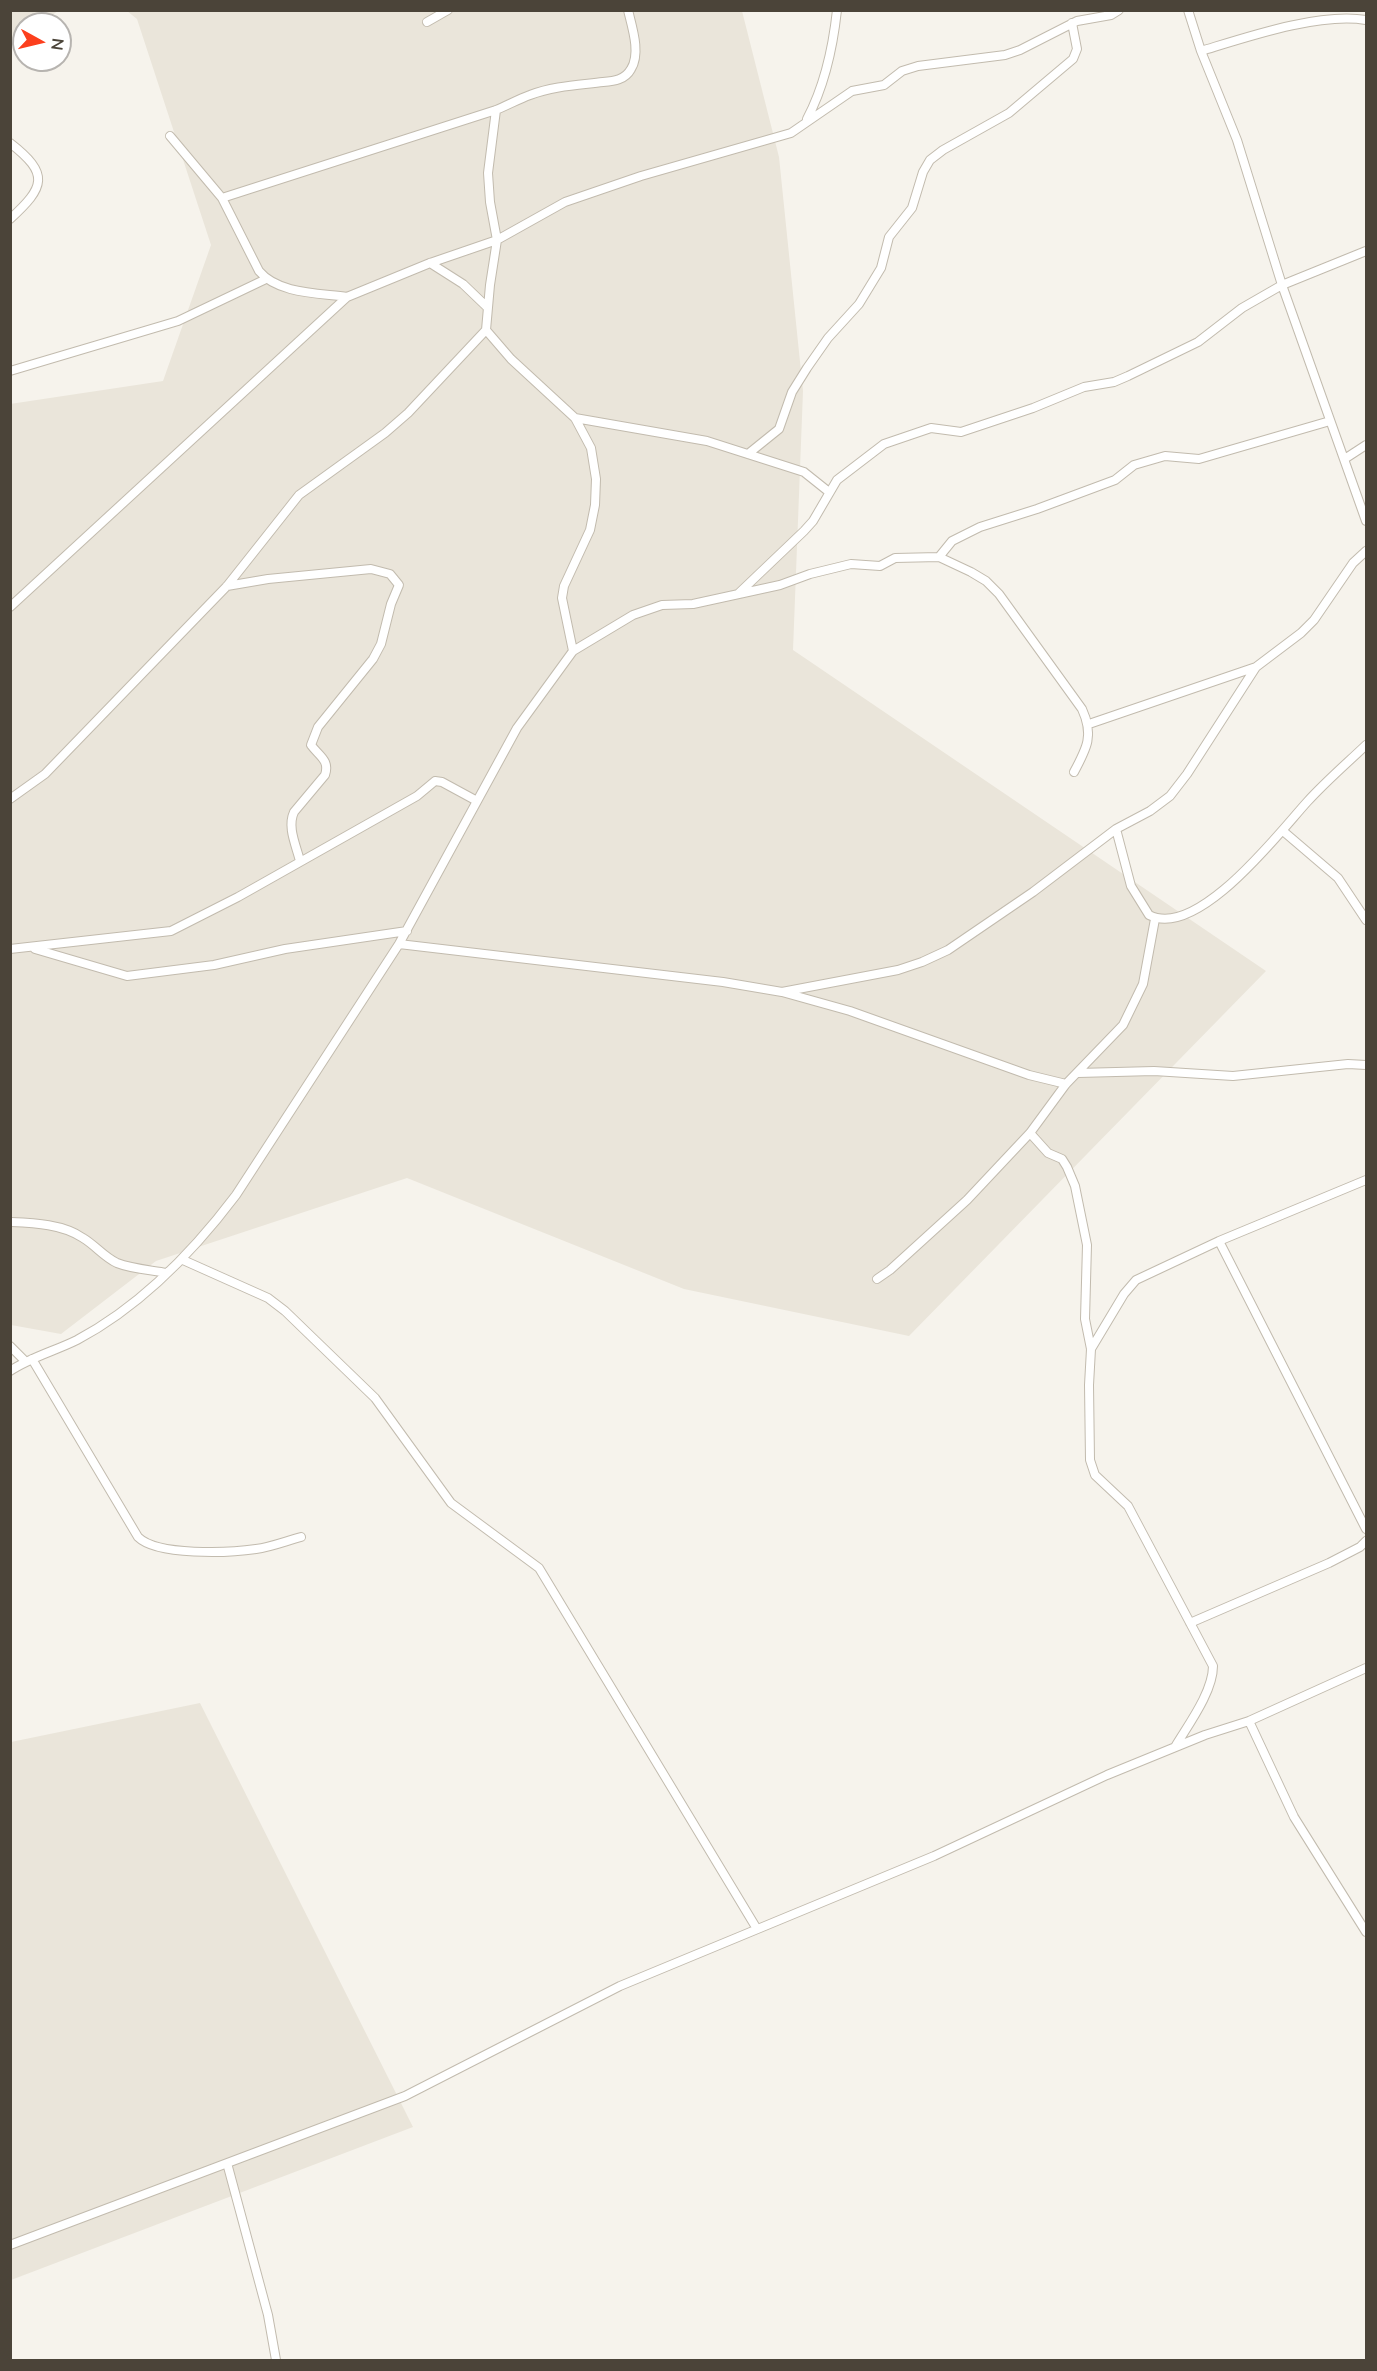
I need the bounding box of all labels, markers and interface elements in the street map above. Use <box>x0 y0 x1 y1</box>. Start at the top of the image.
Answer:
north arrow <box>12 12 72 72</box>
text: N <box>47 37 69 52</box>

